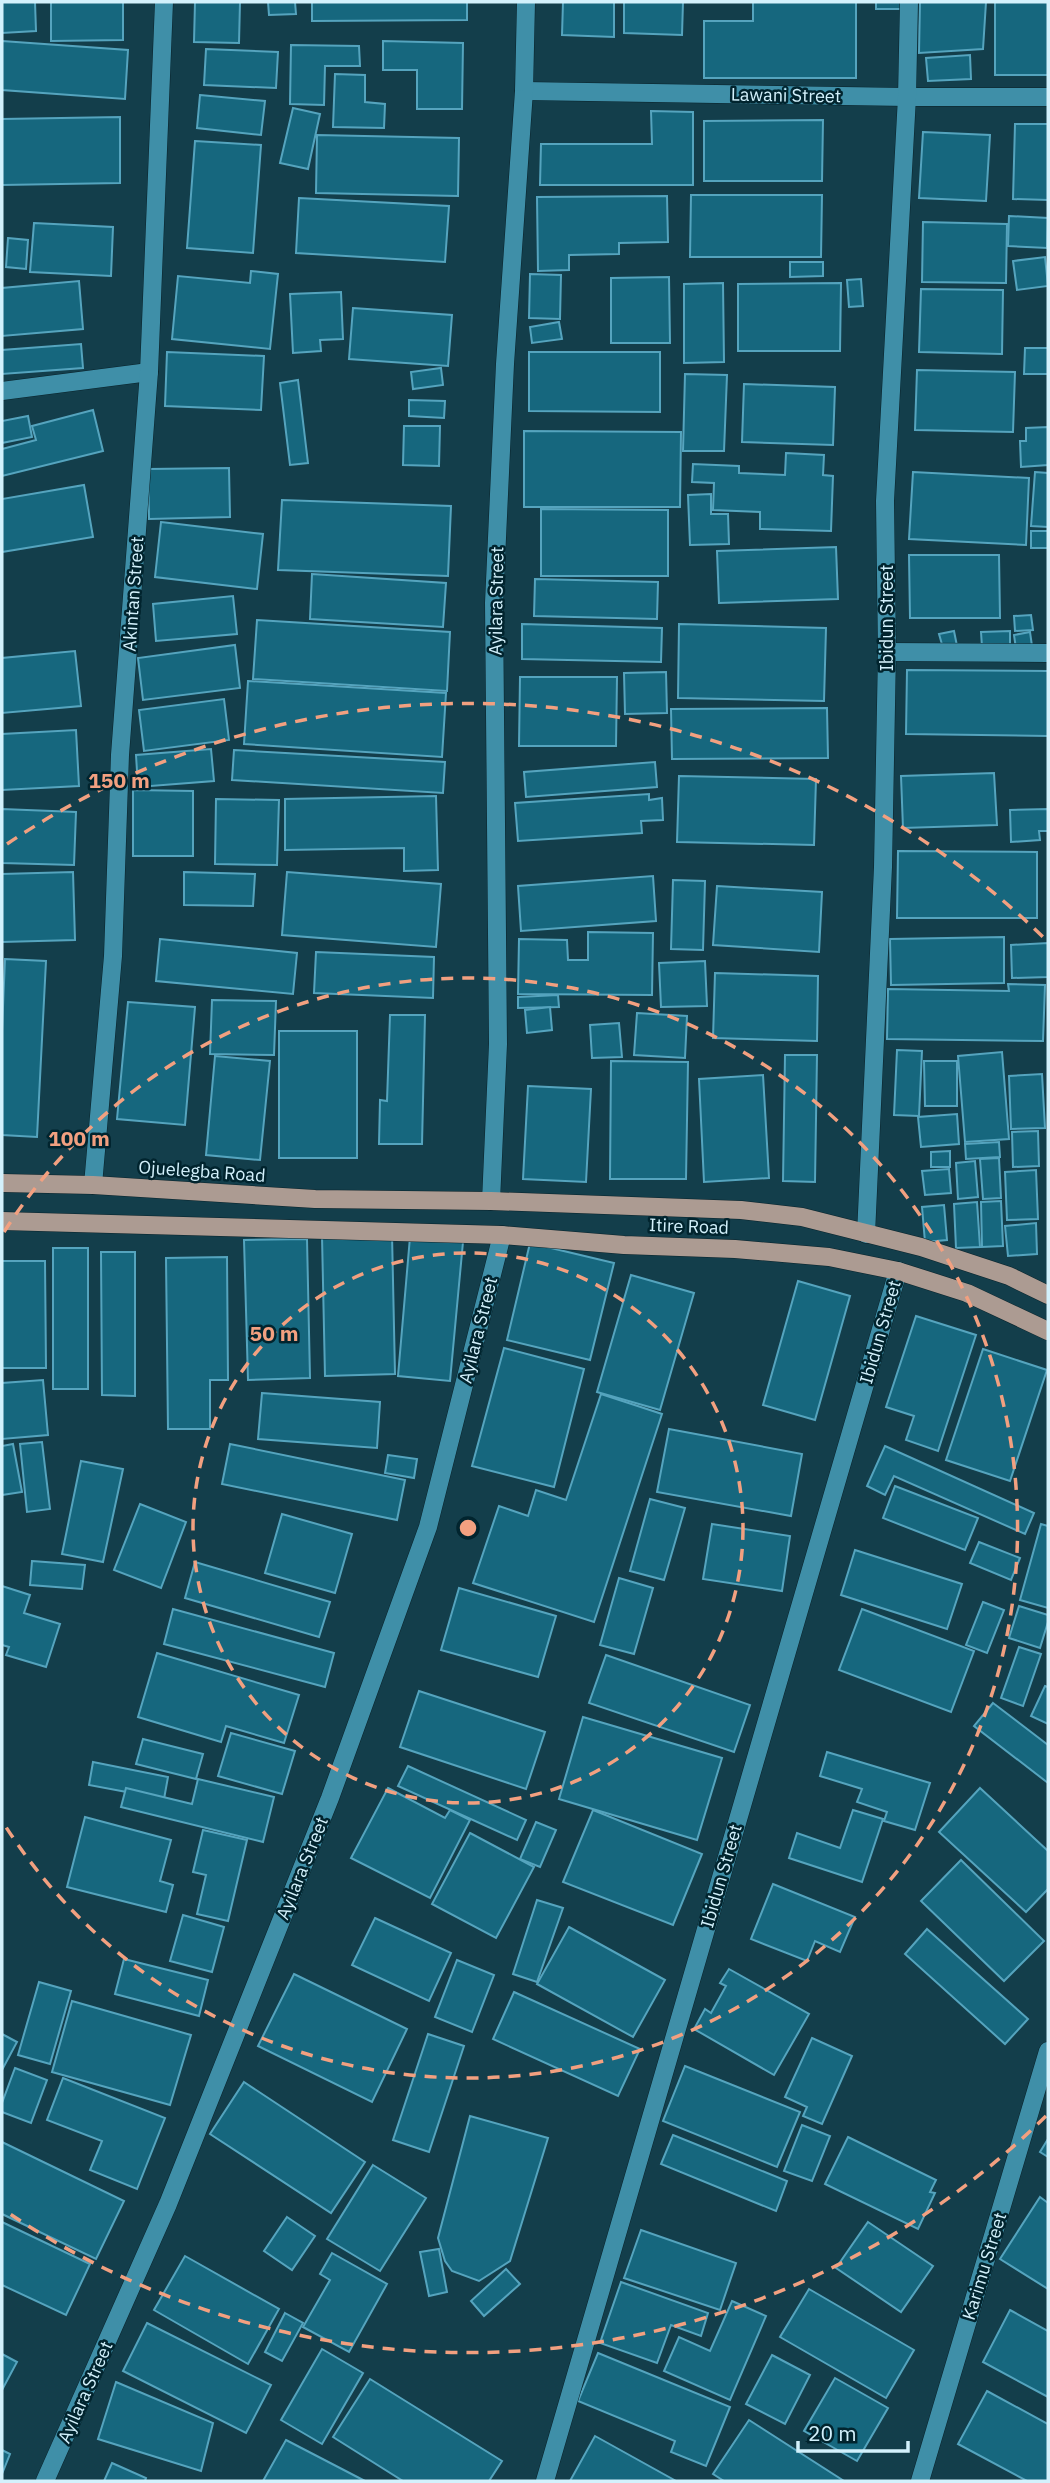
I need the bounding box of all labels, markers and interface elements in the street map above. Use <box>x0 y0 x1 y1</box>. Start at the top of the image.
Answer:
street label: Lawani Street <box>731 83 841 107</box>
street label: Akintan Street <box>117 536 149 652</box>
street label: Ayilara Street <box>484 546 508 656</box>
street label: Ibidun Street <box>875 565 898 671</box>
text: 150 m <box>88 766 150 794</box>
text: 100 m <box>48 1124 110 1152</box>
street label: Ojuelegba Road <box>138 1155 266 1187</box>
street label: Itire Road <box>649 1213 729 1239</box>
street label: Ayilara Street <box>454 1274 502 1386</box>
street label: Ibidun Street <box>854 1278 906 1386</box>
text: 50 m <box>250 1319 298 1347</box>
centre of rings <box>456 1516 480 1540</box>
street label: Ayilara Street <box>271 1813 333 1923</box>
street label: Ibidun Street <box>695 1822 747 1930</box>
street label: Karimu Street <box>957 2209 1011 2323</box>
street label: Ayilara Street <box>52 2338 118 2446</box>
scale bar <box>798 2410 908 2454</box>
text: 20 m <box>808 2419 857 2447</box>

